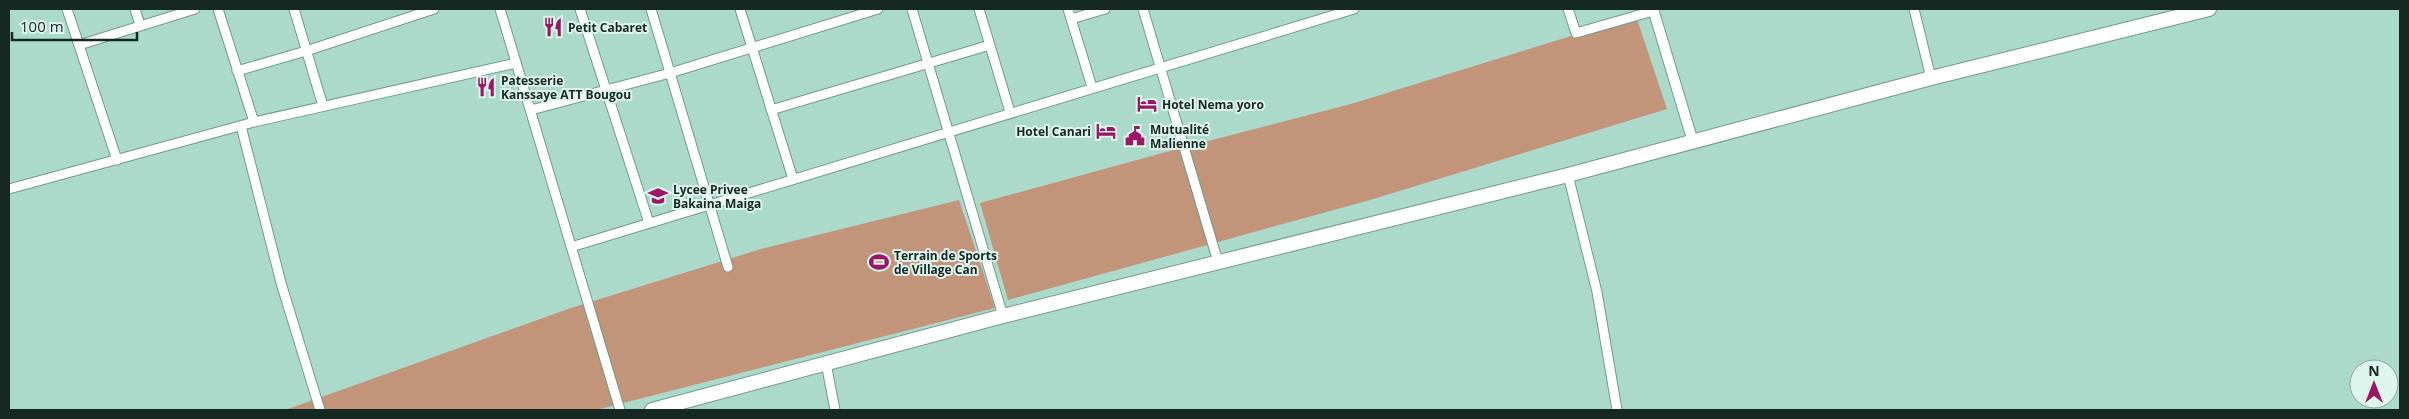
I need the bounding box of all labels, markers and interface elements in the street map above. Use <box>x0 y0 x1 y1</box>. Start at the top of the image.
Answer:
scale bar <box>12 10 138 42</box>
text: 100 m <box>20 16 64 36</box>
restaurant icon: Petit Cabaret <box>542 16 564 38</box>
place label: Petit Cabaret <box>568 19 647 36</box>
place label: Patesserie Kanssaye ATT Bougou <box>501 72 631 103</box>
restaurant icon: Patesserie Kanssaye ATT Bougou <box>475 76 497 98</box>
hotel icon: Hotel Nema yoro <box>1136 93 1158 115</box>
place label: Hotel Nema yoro <box>1162 96 1264 113</box>
hotel icon: Hotel Canari <box>1095 120 1117 142</box>
place label: Mutualité Malienne <box>1150 121 1209 152</box>
place label: Hotel Canari <box>1016 123 1091 140</box>
public building icon: Mutualité Malienne <box>1124 125 1146 147</box>
place label: Lycee Privee Bakaina Maiga <box>673 181 761 212</box>
school or university icon: Lycee Privee Bakaina Maiga <box>647 185 669 207</box>
place label: Terrain de Sports de Village Can <box>894 247 997 278</box>
sports icon: Terrain de Sports de Village Can <box>868 251 890 273</box>
north arrow <box>2349 359 2399 409</box>
text: N <box>2368 361 2380 380</box>

